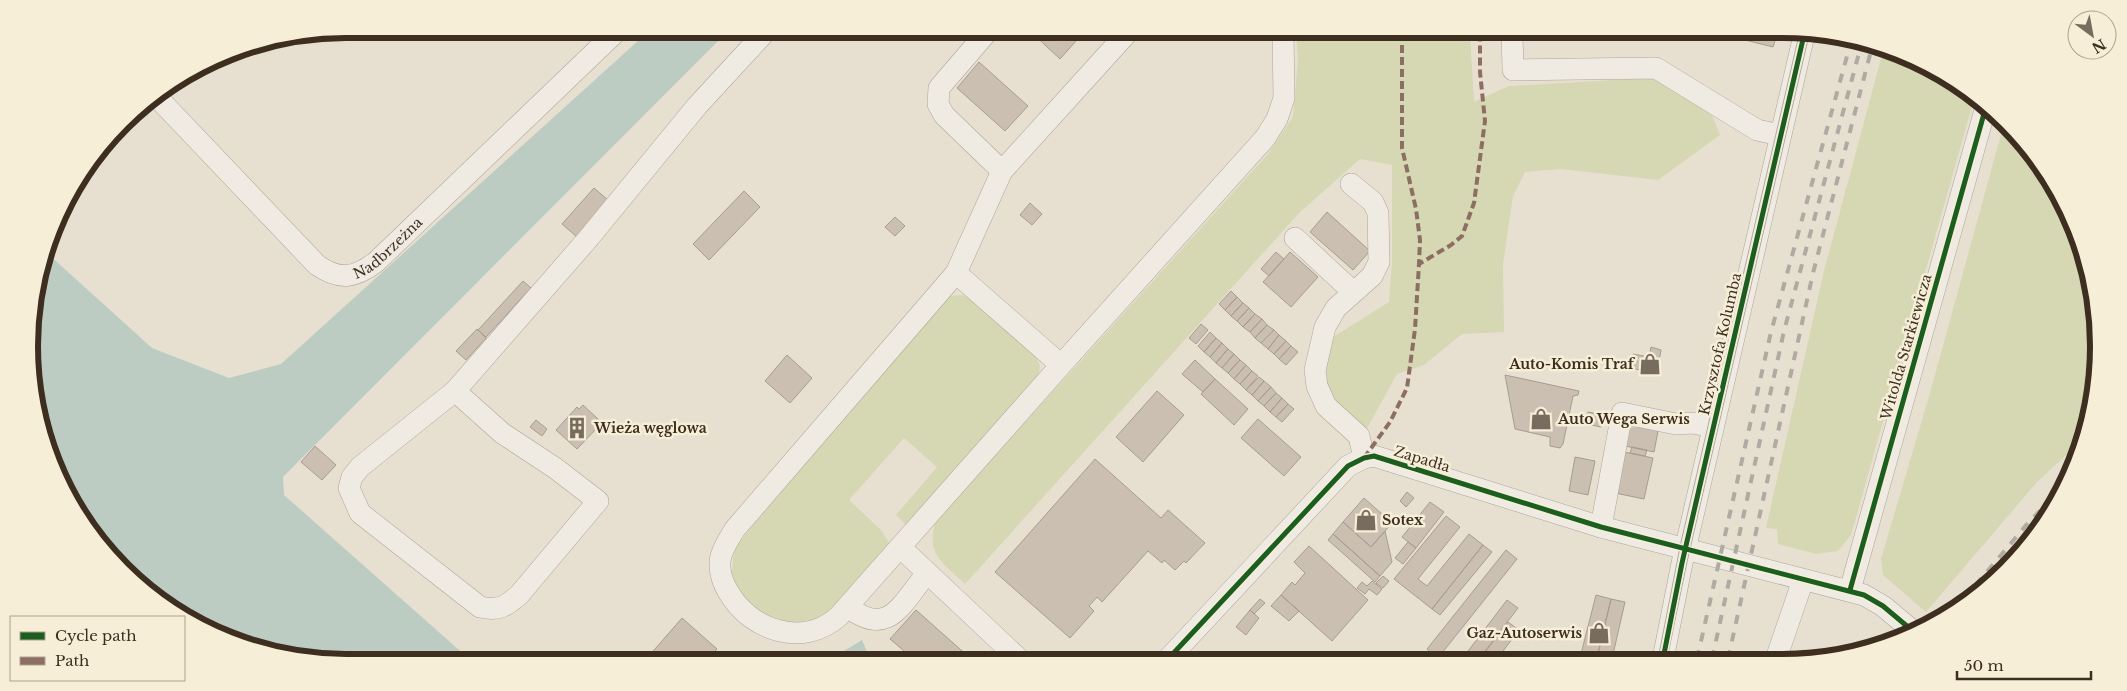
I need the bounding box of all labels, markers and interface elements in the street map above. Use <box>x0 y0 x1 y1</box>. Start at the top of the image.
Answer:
north arrow <box>2067 10 2117 60</box>
text: N <box>2089 35 2109 57</box>
street label: Nadbrzeżna <box>350 213 426 283</box>
street label: Krzysztofa Kolumba <box>1695 271 1745 417</box>
street label: Witolda Starkiewicza <box>1876 272 1936 423</box>
shop icon: Auto-Komis Traf <box>1637 351 1663 377</box>
place label: Auto-Komis Traf <box>1508 355 1636 373</box>
shop icon: Auto Wega Serwis <box>1528 406 1554 432</box>
place label: Auto Wega Serwis <box>1557 410 1690 428</box>
building icon: Wieża węglowa <box>564 415 590 441</box>
place label: Wieża węglowa <box>593 419 707 437</box>
street label: Zapadła <box>1392 442 1452 476</box>
shop icon: Sotex <box>1353 507 1379 533</box>
place label: Sotex <box>1382 511 1424 529</box>
legend <box>10 616 185 681</box>
shop icon: Gaz-Autoserwis <box>1586 620 1612 646</box>
place label: Gaz-Autoserwis <box>1466 624 1582 642</box>
text: Cycle path <box>55 626 137 645</box>
scale bar <box>1957 648 2091 680</box>
text: Path <box>55 651 89 670</box>
text: 50 m <box>1964 656 2004 675</box>

